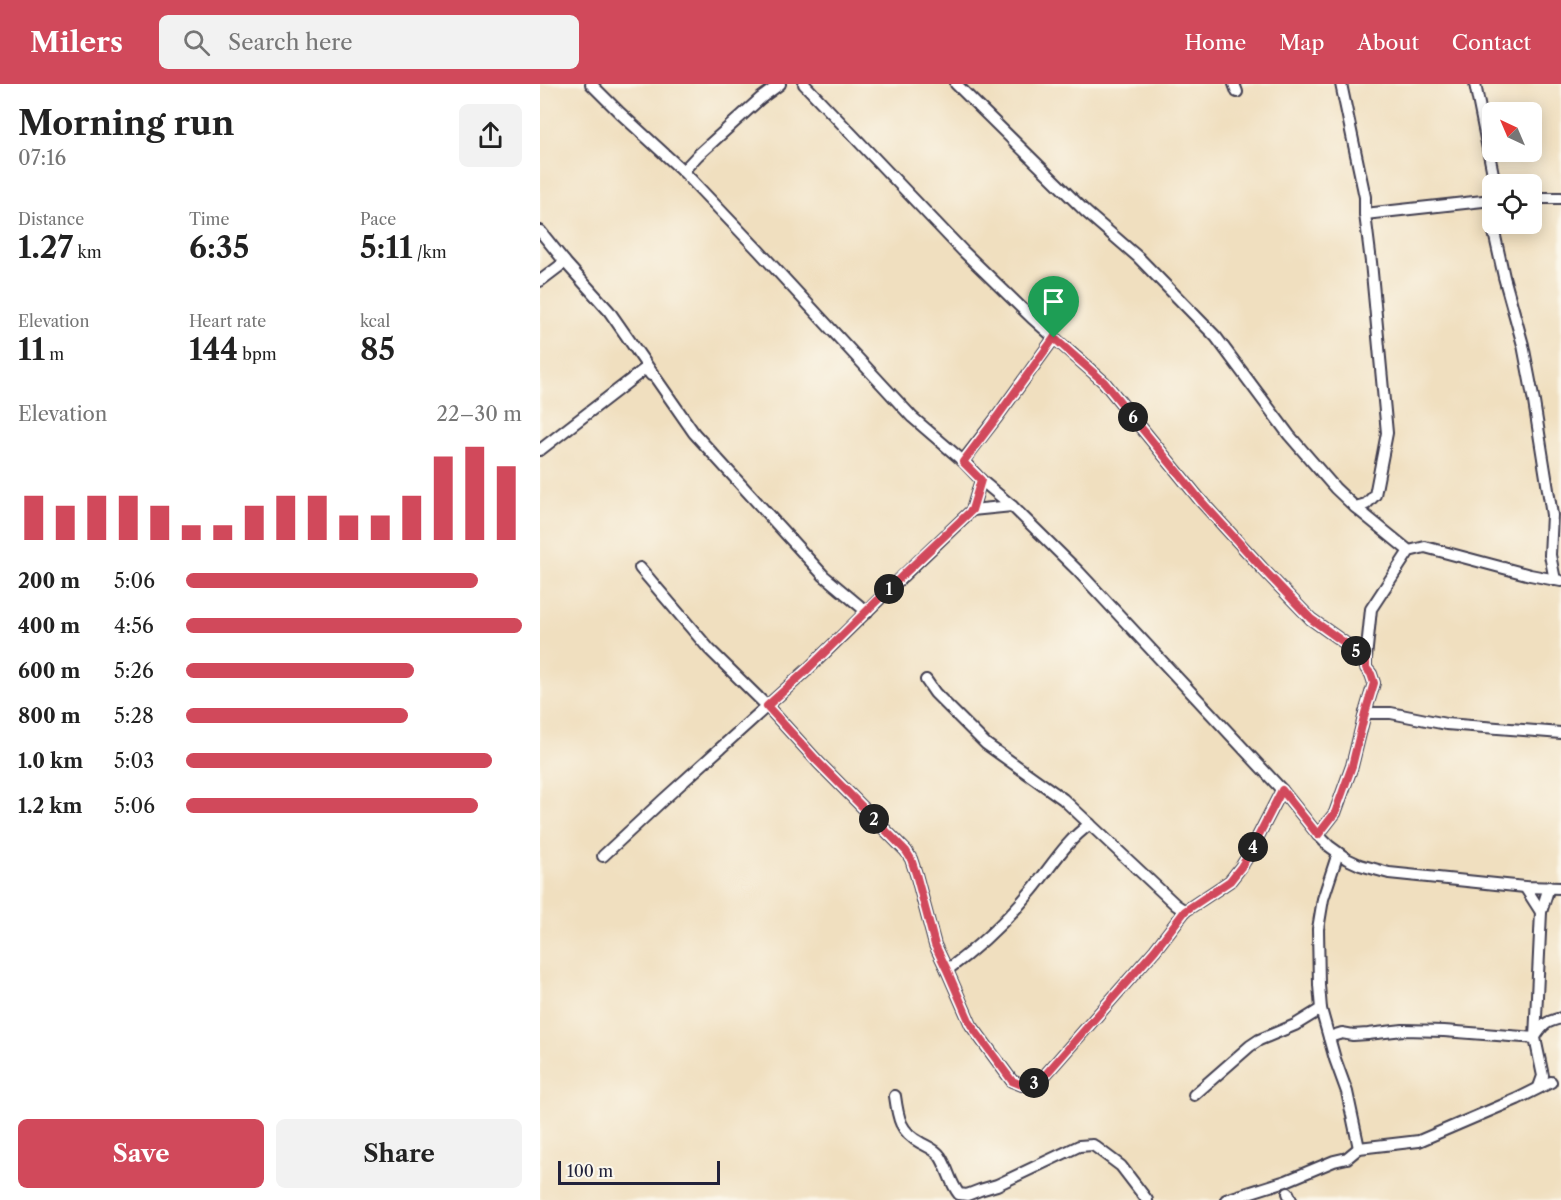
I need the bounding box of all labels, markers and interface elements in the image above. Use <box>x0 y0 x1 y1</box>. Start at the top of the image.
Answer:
search box <box>159 15 579 69</box>
text: Milers <box>30 25 123 59</box>
icon: search <box>180 26 213 59</box>
text: Search here <box>228 29 353 56</box>
text: Home <box>1185 30 1246 55</box>
text: Map <box>1279 30 1324 55</box>
text: About <box>1357 30 1419 55</box>
text: Contact <box>1452 30 1531 55</box>
north arrow <box>1482 102 1542 162</box>
map controls <box>1482 102 1542 234</box>
text: Morning run <box>18 103 234 144</box>
button: share <box>459 104 522 167</box>
text: 07:16 <box>18 146 66 170</box>
button: locate <box>1482 174 1542 234</box>
text: Distance <box>18 209 84 229</box>
text: Time <box>189 209 229 229</box>
text: Pace <box>360 209 396 229</box>
text: 1.27 <box>18 229 73 266</box>
text: 6:35 <box>189 229 249 266</box>
text: 5:11 <box>360 229 412 266</box>
text: km <box>73 242 102 262</box>
text: /km <box>412 242 447 262</box>
pin <box>1028 276 1079 338</box>
icon: arrive <box>1037 285 1070 318</box>
text: Elevation <box>18 311 89 331</box>
text: Heart rate <box>189 311 266 331</box>
text: kcal <box>360 311 390 331</box>
text: 11 <box>18 331 45 368</box>
text: 144 <box>189 331 238 368</box>
text: 85 <box>360 331 395 368</box>
text: m <box>45 344 64 364</box>
text: bpm <box>238 344 277 364</box>
text: Elevation <box>18 402 107 426</box>
text: 22–30 m <box>436 402 522 426</box>
pin: 6 <box>1118 402 1148 432</box>
text: 6 <box>1128 407 1138 427</box>
text: 200 m <box>18 569 80 593</box>
text: 5:06 <box>114 569 155 593</box>
pin: 1 <box>874 574 904 604</box>
text: 1 <box>885 579 893 599</box>
text: 400 m <box>18 614 80 638</box>
text: 4:56 <box>114 614 154 638</box>
pin: 5 <box>1341 636 1371 666</box>
text: 5 <box>1352 641 1360 661</box>
text: 600 m <box>18 659 80 683</box>
text: 5:26 <box>114 659 154 683</box>
text: 800 m <box>18 704 81 728</box>
text: 5:28 <box>114 704 154 728</box>
text: 1.0 km <box>18 749 83 773</box>
text: 5:03 <box>114 749 154 773</box>
text: 1.2 km <box>18 794 82 818</box>
text: 5:06 <box>114 794 155 818</box>
pin: 2 <box>859 804 889 834</box>
text: 2 <box>869 809 879 829</box>
pin: 4 <box>1238 832 1268 862</box>
text: 4 <box>1248 837 1258 857</box>
pin: 3 <box>1019 1068 1049 1098</box>
text: 3 <box>1029 1073 1039 1093</box>
button: Save <box>18 1119 264 1188</box>
button: Share <box>276 1119 522 1188</box>
scale bar <box>558 1158 720 1186</box>
text: 100 m <box>567 1161 613 1181</box>

